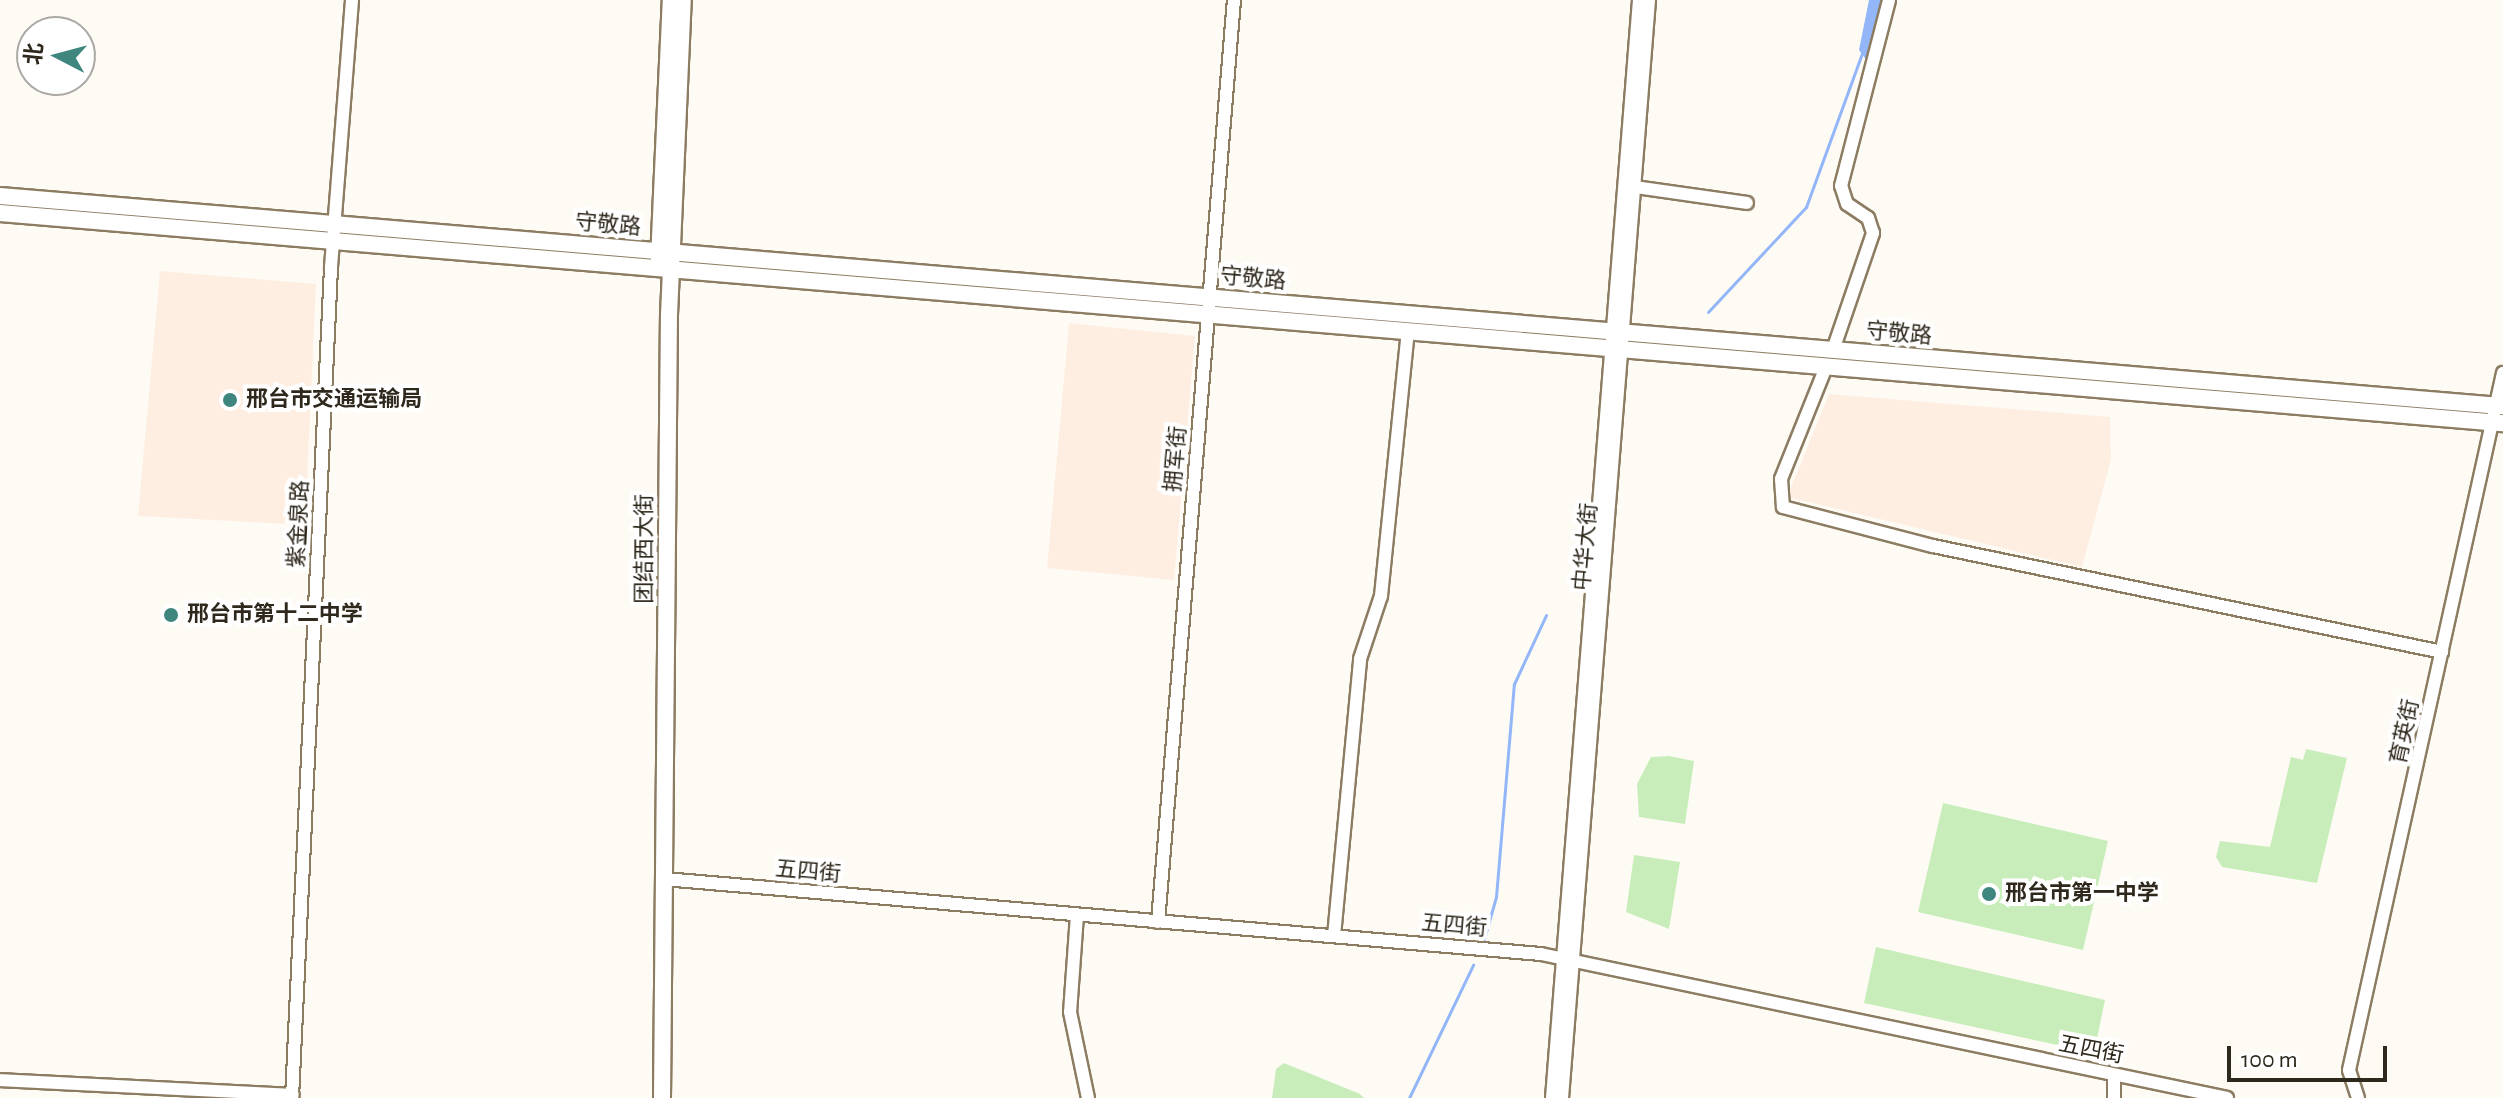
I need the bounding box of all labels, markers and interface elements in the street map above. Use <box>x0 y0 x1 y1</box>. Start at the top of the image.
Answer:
north arrow <box>16 16 96 96</box>
text: 北 <box>22 42 46 66</box>
street label: 守敬路 <box>574 209 642 241</box>
street label: 守敬路 <box>1219 263 1287 295</box>
street label: 守敬路 <box>1865 318 1933 350</box>
place label: 邢台市交通运输局 <box>246 387 422 413</box>
marker: 邢台市交通运输局 <box>221 391 239 409</box>
street label: 拥军街 <box>1160 425 1192 493</box>
street label: 紫金泉路 <box>284 479 314 569</box>
street label: 团结西大街 <box>632 494 658 604</box>
street label: 中华大街 <box>1569 502 1603 592</box>
place label: 邢台市第十二中学 <box>187 602 363 628</box>
marker: 邢台市第十二中学 <box>162 606 180 624</box>
street label: 育英街 <box>2385 697 2425 767</box>
street label: 五四街 <box>774 856 842 888</box>
place label: 邢台市第一中学 <box>2005 881 2159 907</box>
marker: 邢台市第一中学 <box>1980 885 1998 903</box>
street label: 五四街 <box>1420 910 1488 942</box>
scale bar <box>2231 1030 2391 1080</box>
street label: 五四街 <box>2056 1031 2126 1069</box>
text: 100 m <box>2241 1048 2298 1072</box>

